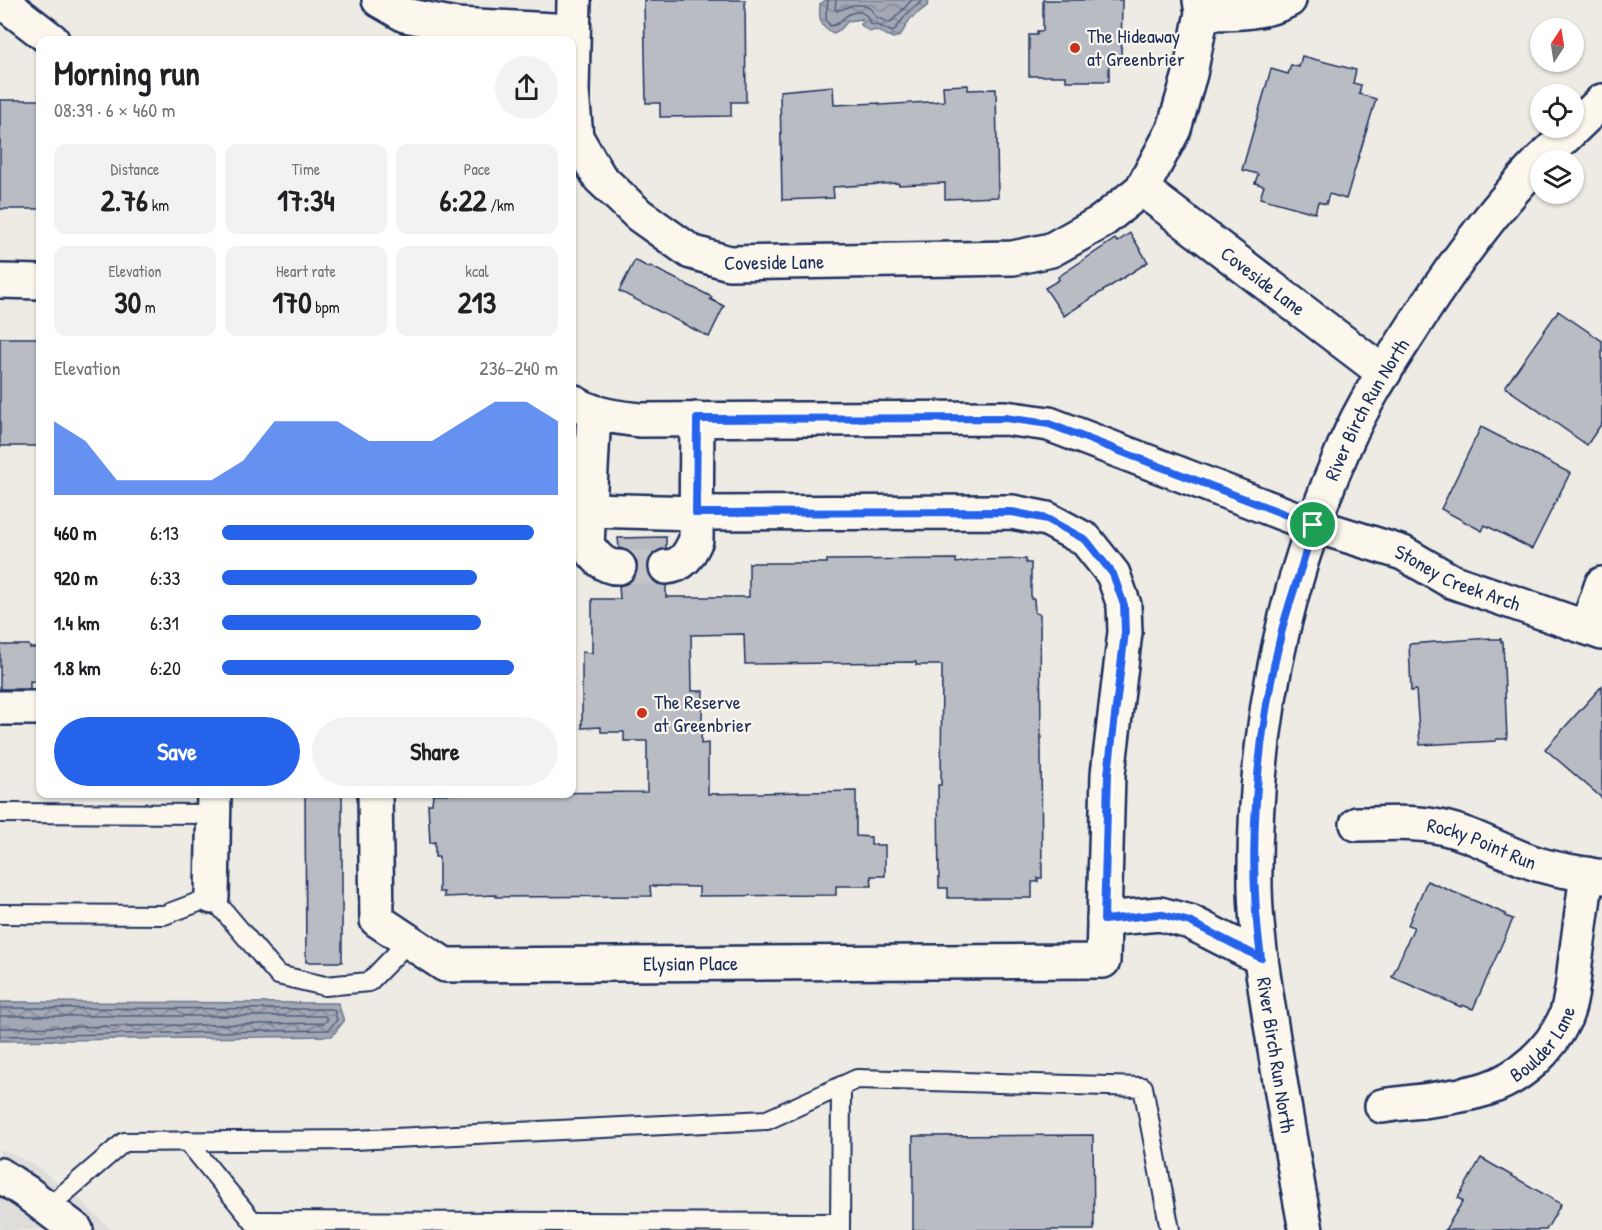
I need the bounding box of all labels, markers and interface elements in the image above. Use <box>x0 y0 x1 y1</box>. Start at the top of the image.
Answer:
north arrow <box>1530 18 1584 72</box>
map controls <box>1530 18 1584 204</box>
place label: The Hideaway at Greenbrier <box>1087 22 1185 72</box>
marker: The Hideaway at Greenbrier <box>1068 41 1082 55</box>
text: Morning run <box>54 51 200 95</box>
button: share <box>495 56 558 119</box>
button: locate <box>1530 84 1584 138</box>
text: 08:39 · 6 × 460 m <box>54 96 175 123</box>
button: layers <box>1530 150 1584 204</box>
text: Distance <box>111 158 159 180</box>
text: Time <box>292 158 320 180</box>
text: Pace <box>464 158 490 180</box>
text: 2.76 <box>101 180 148 220</box>
text: 17:34 <box>277 180 335 220</box>
text: 6:22 <box>440 180 487 220</box>
text: km <box>148 194 169 216</box>
text: /km <box>487 194 514 216</box>
street label: Coveside Lane <box>1215 240 1311 322</box>
street label: Coveside Lane <box>724 247 824 276</box>
text: Elevation <box>108 260 162 282</box>
text: Heart rate <box>276 260 336 282</box>
text: kcal <box>465 260 489 282</box>
text: 30 <box>114 282 141 322</box>
text: 170 <box>272 282 312 322</box>
text: 213 <box>458 282 496 322</box>
text: m <box>141 296 156 318</box>
text: bpm <box>312 296 340 318</box>
street label: River Birch Run North <box>1318 333 1415 484</box>
text: Elevation <box>54 354 120 381</box>
text: 236–240 m <box>479 354 558 381</box>
pin <box>1287 499 1338 550</box>
icon: arrive <box>1296 508 1329 541</box>
text: 460 m <box>54 519 97 546</box>
text: 6:13 <box>150 519 179 546</box>
street label: Stoney Creek Arch <box>1392 537 1524 617</box>
text: 920 m <box>54 564 98 591</box>
text: 6:33 <box>150 564 181 591</box>
text: 1.4 km <box>54 609 100 636</box>
text: 6:31 <box>150 609 179 636</box>
text: 1.8 km <box>54 654 101 681</box>
text: 6:20 <box>150 654 181 681</box>
place label: The Reserve at Greenbrier <box>654 688 752 738</box>
marker: The Reserve at Greenbrier <box>635 706 649 720</box>
button: Save <box>54 717 300 786</box>
button: Share <box>312 717 558 786</box>
street label: Rocky Point Run <box>1425 811 1540 876</box>
street label: Elysian Place <box>643 949 738 977</box>
street label: River Birch Run North <box>1251 975 1302 1135</box>
street label: Boulder Lane <box>1504 1003 1581 1088</box>

